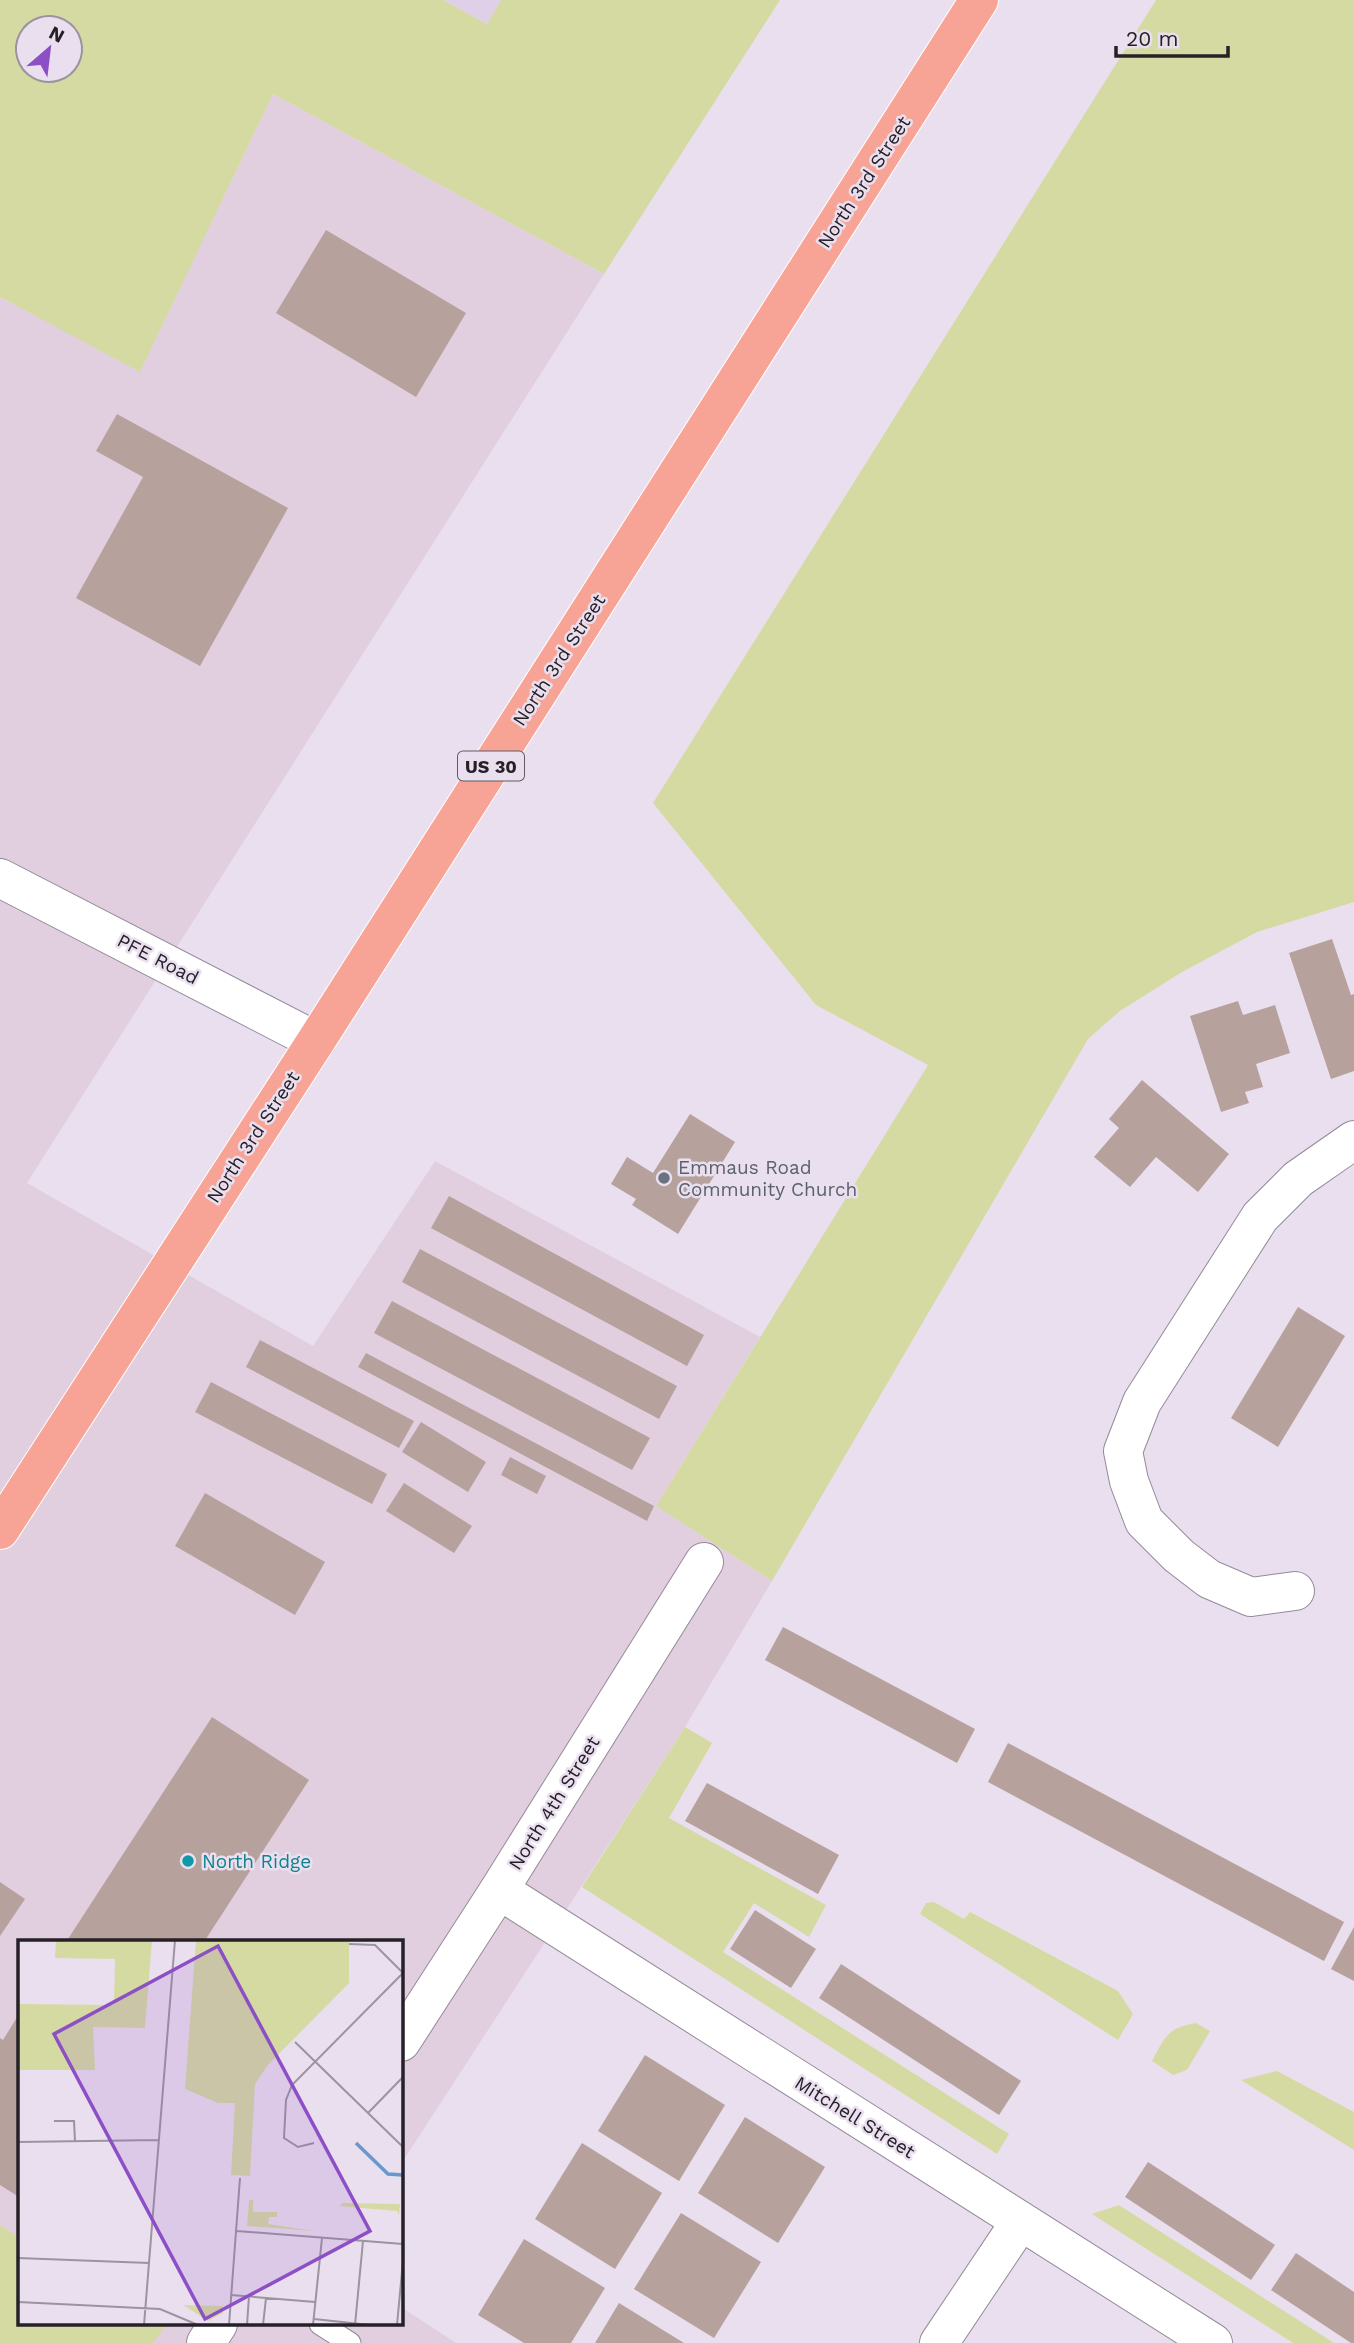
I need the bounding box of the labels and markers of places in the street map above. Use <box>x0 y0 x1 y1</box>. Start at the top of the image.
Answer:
place label: Emmaus Road Community Church <box>678 1156 857 1201</box>
marker: Emmaus Road Community Church <box>656 1170 672 1186</box>
place label: North Ridge <box>202 1850 311 1873</box>
marker: North Ridge <box>180 1853 196 1869</box>

